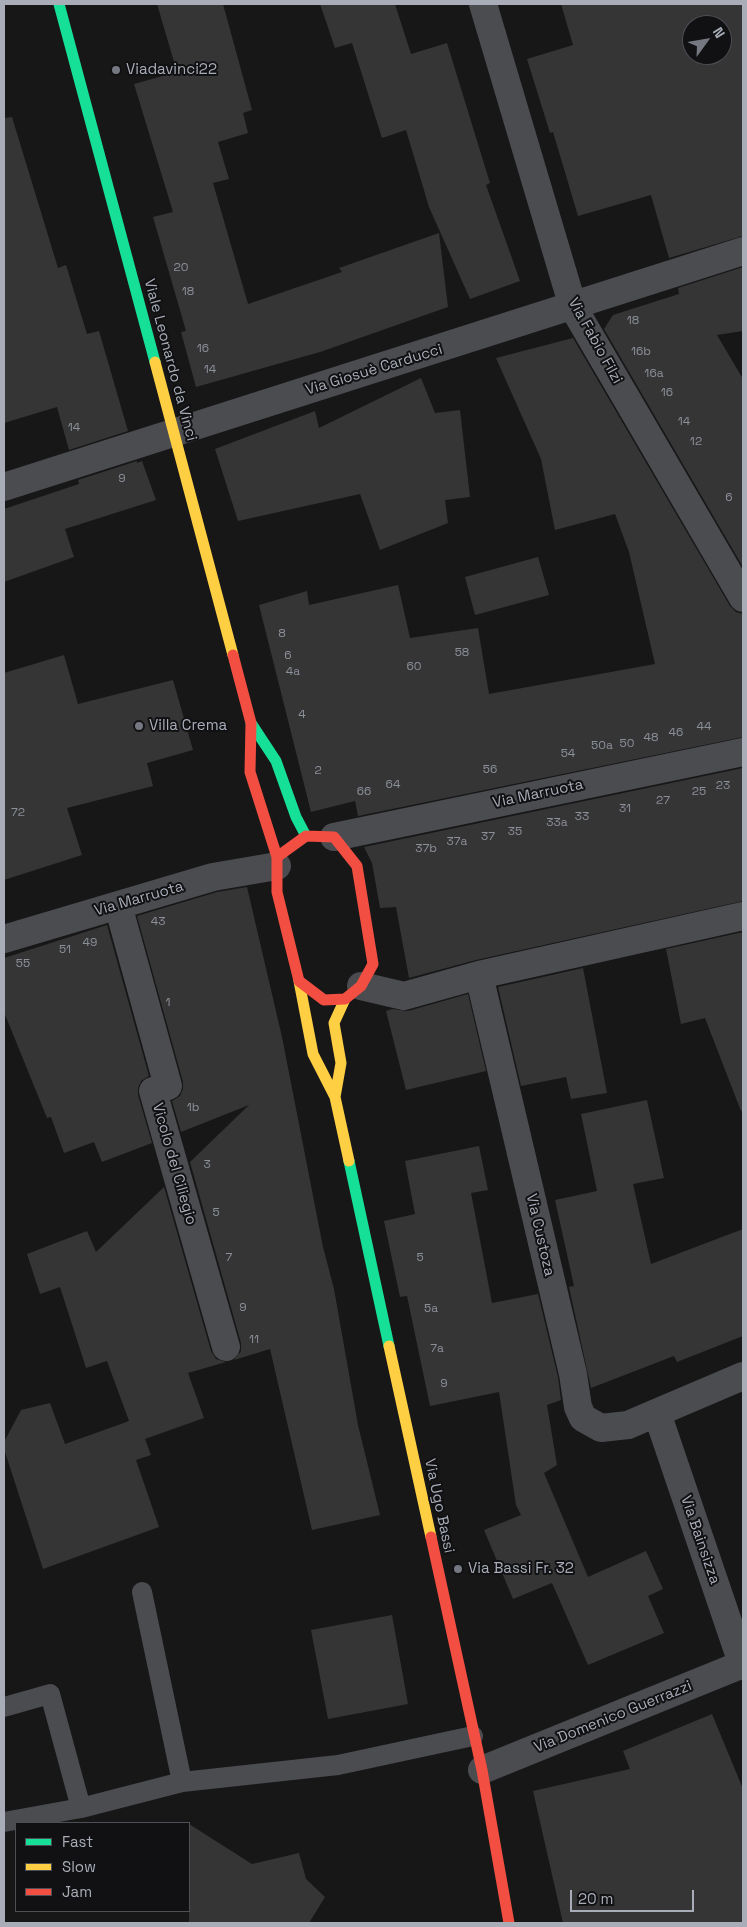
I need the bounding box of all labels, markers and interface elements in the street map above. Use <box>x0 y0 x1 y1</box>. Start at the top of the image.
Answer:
north arrow <box>682 15 732 65</box>
text: N <box>709 24 729 41</box>
place label: Viadavinci22 <box>126 61 217 79</box>
marker: Viadavinci22 <box>110 64 122 76</box>
house number: 20 <box>174 261 188 275</box>
street label: Viale Leonardo da Vinci <box>140 277 200 443</box>
house number: 18 <box>182 285 194 299</box>
street label: Via Fabio Filzi <box>564 295 626 387</box>
house number: 18 <box>627 314 639 328</box>
street label: Via Giosuè Carducci <box>303 341 445 399</box>
house number: 16 <box>197 342 209 356</box>
house number: 16b <box>631 345 651 359</box>
house number: 14 <box>204 363 216 377</box>
house number: 16a <box>644 367 664 381</box>
house number: 16 <box>661 386 673 400</box>
house number: 14 <box>678 415 690 429</box>
house number: 14 <box>68 421 80 435</box>
house number: 12 <box>690 435 702 449</box>
house number: 9 <box>118 472 126 486</box>
house number: 6 <box>725 491 733 505</box>
house number: 8 <box>278 627 286 641</box>
house number: 58 <box>455 646 469 660</box>
house number: 6 <box>284 649 292 663</box>
house number: 60 <box>406 660 422 674</box>
house number: 4a <box>286 665 300 679</box>
house number: 4 <box>298 708 306 722</box>
place label: Villa Crema <box>149 717 227 735</box>
marker: Villa Crema <box>133 720 145 732</box>
house number: 44 <box>697 720 711 734</box>
house number: 46 <box>669 726 683 740</box>
house number: 48 <box>644 731 658 745</box>
house number: 50 <box>620 737 634 751</box>
house number: 50a <box>591 739 613 753</box>
house number: 54 <box>561 747 575 761</box>
house number: 56 <box>483 763 497 777</box>
house number: 2 <box>314 764 322 778</box>
street label: Via Marruota <box>491 776 585 812</box>
house number: 64 <box>386 778 400 792</box>
house number: 23 <box>716 779 730 793</box>
house number: 66 <box>357 785 371 799</box>
house number: 25 <box>692 785 706 799</box>
house number: 27 <box>656 794 670 808</box>
house number: 31 <box>619 802 631 816</box>
house number: 72 <box>11 806 25 820</box>
house number: 33 <box>575 810 589 824</box>
house number: 33a <box>546 816 568 830</box>
house number: 35 <box>508 825 522 839</box>
house number: 37 <box>481 830 495 844</box>
house number: 37a <box>447 835 467 849</box>
house number: 37b <box>415 842 437 856</box>
street label: Via Marruota <box>92 878 186 920</box>
house number: 43 <box>151 915 165 929</box>
house number: 49 <box>83 936 97 950</box>
house number: 51 <box>59 943 71 957</box>
house number: 55 <box>16 957 30 971</box>
house number: 1 <box>165 996 171 1010</box>
street label: Vicolo del Ciliegio <box>148 1101 200 1227</box>
house number: 1b <box>187 1101 199 1115</box>
house number: 3 <box>203 1158 211 1172</box>
street label: Via Custoza <box>522 1192 558 1278</box>
house number: 5 <box>212 1206 220 1220</box>
house number: 7 <box>226 1251 232 1265</box>
house number: 5 <box>416 1251 424 1265</box>
house number: 9 <box>239 1301 247 1315</box>
house number: 5a <box>424 1302 438 1316</box>
house number: 11 <box>249 1333 259 1347</box>
house number: 7a <box>430 1342 444 1356</box>
house number: 9 <box>440 1377 448 1391</box>
street label: Via Ugo Bassi <box>420 1457 458 1555</box>
street label: Via Bainsizza <box>676 1493 724 1587</box>
place label: Via Bassi Fr. 32 <box>468 1560 574 1578</box>
marker: Via Bassi Fr. 32 <box>452 1563 464 1575</box>
street label: Via Domenico Guerrazzi <box>532 1677 694 1757</box>
legend <box>15 1822 190 1912</box>
text: Fast <box>62 1832 93 1851</box>
text: Slow <box>62 1857 96 1876</box>
scale bar <box>572 1880 696 1912</box>
text: Jam <box>62 1882 92 1901</box>
text: 20 m <box>578 1889 613 1908</box>

